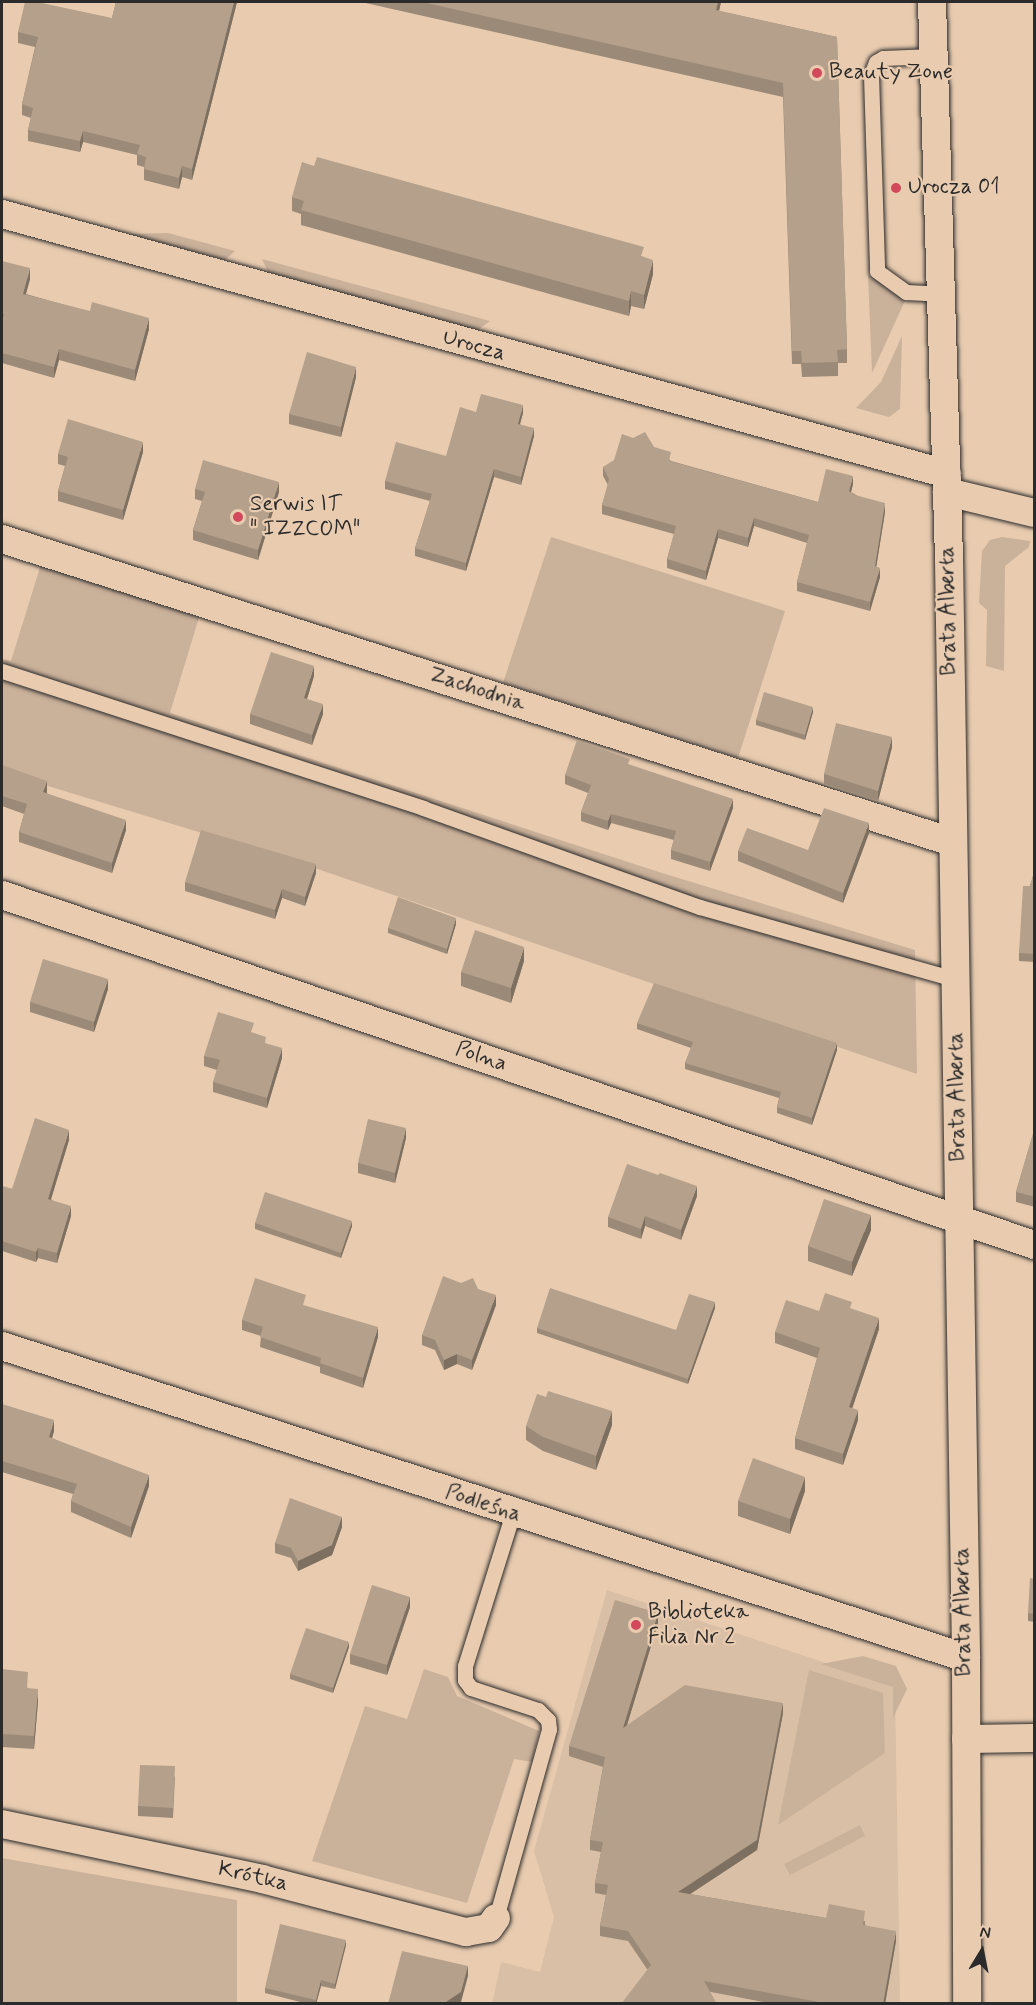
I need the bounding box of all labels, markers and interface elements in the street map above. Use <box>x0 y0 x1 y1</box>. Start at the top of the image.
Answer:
place label: Beauty Zone <box>829 60 955 86</box>
marker: Beauty Zone <box>810 66 824 80</box>
place label: Urocza 01 <box>908 175 1000 201</box>
marker: Urocza 01 <box>889 181 903 195</box>
street label: Urocza <box>440 324 508 368</box>
place label: Serwis IT " IZZCOM" <box>250 491 360 542</box>
marker: Serwis IT " IZZCOM" <box>231 510 245 524</box>
street label: Brata Alberta <box>935 546 963 676</box>
street label: Zachodnia <box>426 662 528 718</box>
street label: Brata Alberta <box>944 1032 972 1162</box>
street label: Polna <box>452 1036 510 1078</box>
street label: Podleśna <box>442 1479 524 1529</box>
street label: Brata Alberta <box>950 1547 978 1677</box>
place label: Biblioteka Filia Nr 2 <box>648 1599 749 1651</box>
marker: Biblioteka Filia Nr 2 <box>629 1618 643 1632</box>
street label: Krótka <box>216 1856 290 1898</box>
north arrow <box>952 1921 1012 1981</box>
text: N <box>978 1922 992 1944</box>

